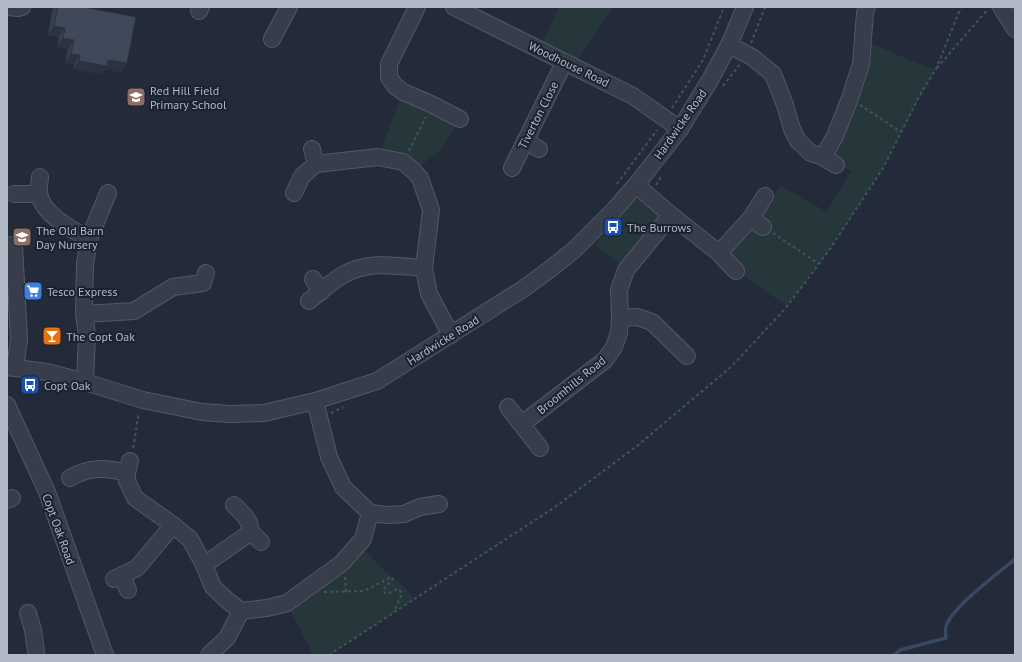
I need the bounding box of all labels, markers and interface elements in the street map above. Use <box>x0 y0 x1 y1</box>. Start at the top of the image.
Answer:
street label: Woodhouse Road <box>526 38 612 90</box>
street label: Tiverton Close <box>514 79 562 151</box>
place label: Red Hill Field Primary School <box>150 83 227 112</box>
school or university icon: Red Hill Field Primary School <box>125 86 147 108</box>
street label: Hardwicke Road <box>650 86 710 162</box>
bus stop icon: The Burrows <box>602 216 624 238</box>
place label: The Burrows <box>627 220 691 235</box>
place label: The Old Barn Day Nursery <box>36 223 104 252</box>
school or university icon: The Old Barn Day Nursery <box>11 226 33 248</box>
supermarket icon: Tesco Express <box>22 280 44 302</box>
place label: Tesco Express <box>47 284 117 299</box>
street label: Hardwicke Road <box>404 312 482 368</box>
bar icon: The Copt Oak <box>41 325 63 347</box>
place label: The Copt Oak <box>66 329 135 344</box>
street label: Broomhills Road <box>534 353 608 417</box>
bus stop icon: Copt Oak <box>19 374 41 396</box>
place label: Copt Oak <box>44 378 91 393</box>
street label: Copt Oak Road <box>39 491 79 567</box>

